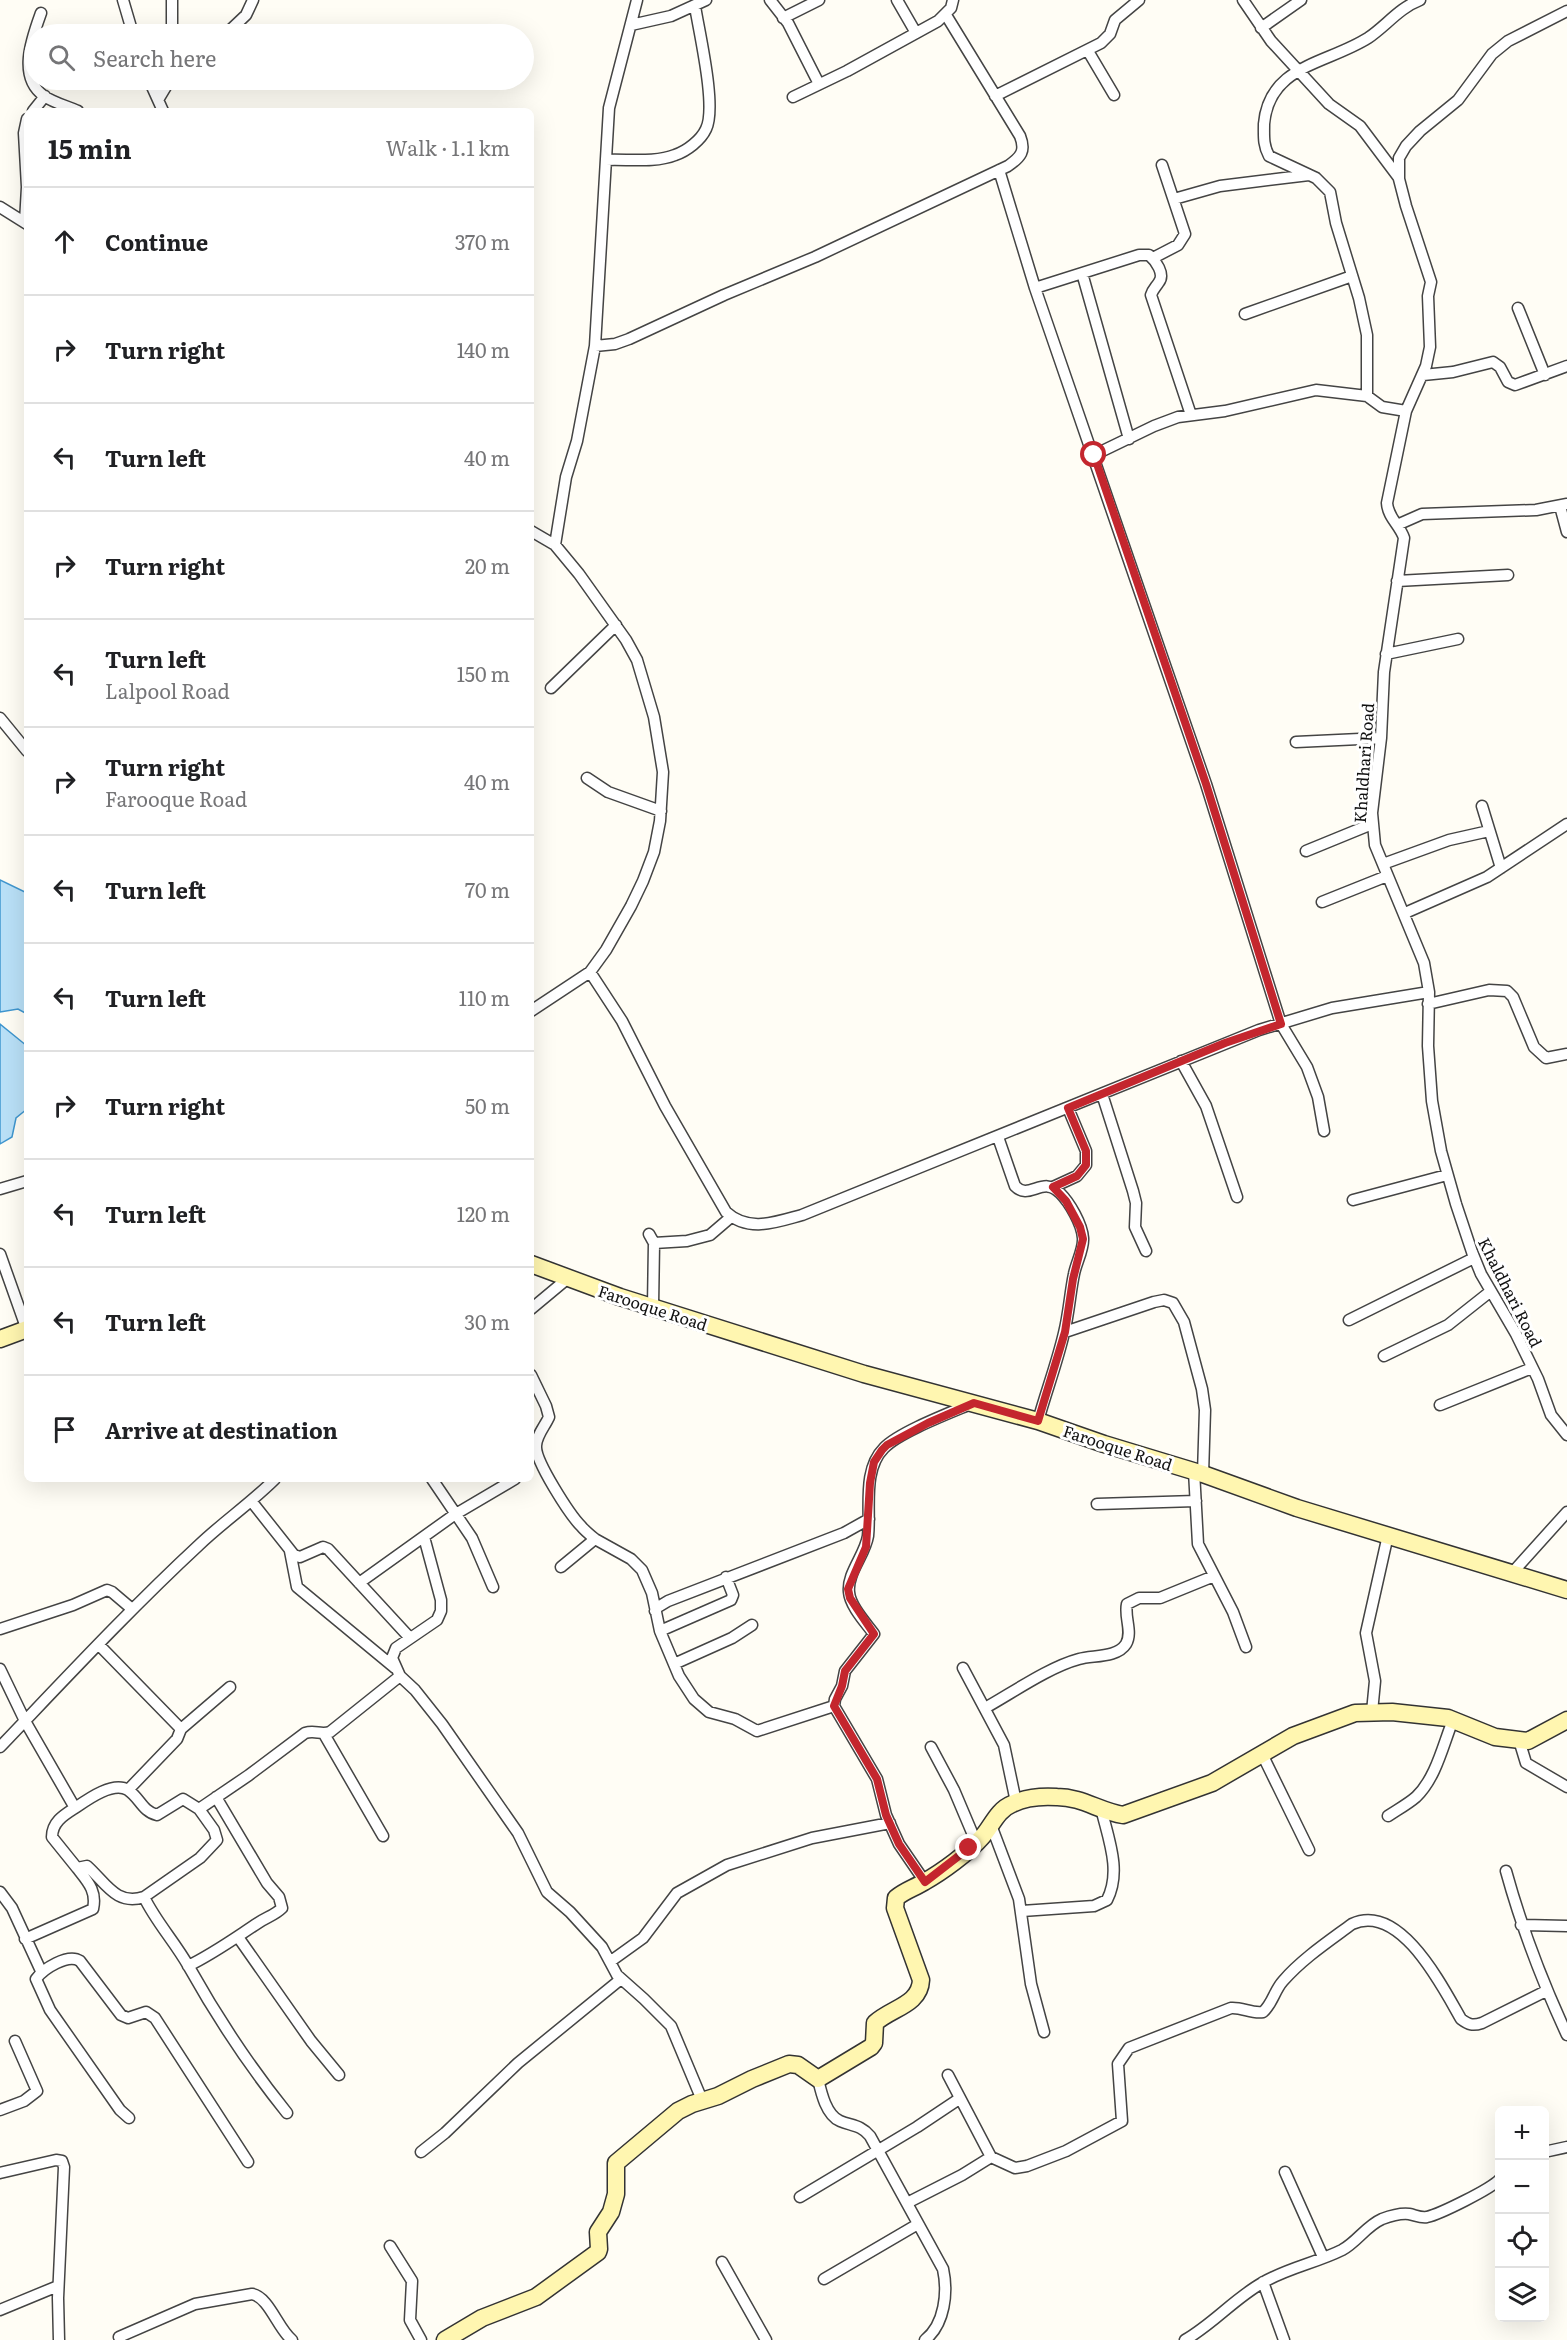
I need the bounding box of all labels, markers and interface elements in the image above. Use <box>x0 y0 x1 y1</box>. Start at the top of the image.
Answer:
search box <box>24 24 534 90</box>
icon: search <box>45 41 78 74</box>
text: Search here <box>93 41 216 74</box>
text: 15 min <box>48 128 132 167</box>
text: Walk · 1.1 km <box>386 132 510 162</box>
icon: ahead <box>48 225 81 258</box>
text: Continue <box>105 225 208 258</box>
text: 370 m <box>455 226 510 256</box>
icon: right <box>48 333 81 366</box>
text: Turn right <box>105 333 225 366</box>
text: 140 m <box>457 334 510 364</box>
icon: left <box>48 441 81 474</box>
text: Turn left <box>105 441 206 474</box>
route start <box>1080 441 1106 467</box>
text: 40 m <box>464 442 510 472</box>
icon: right <box>48 549 81 582</box>
text: Turn right <box>105 549 225 582</box>
text: 20 m <box>465 550 510 580</box>
text: Turn left <box>105 642 206 675</box>
icon: left <box>48 657 81 690</box>
text: 150 m <box>457 658 510 688</box>
text: Lalpool Road <box>105 675 230 705</box>
street label: Khaldhari Road <box>1347 702 1379 824</box>
text: Turn right <box>105 750 225 783</box>
icon: right <box>48 765 81 798</box>
text: 40 m <box>464 766 510 796</box>
text: Farooque Road <box>105 783 247 813</box>
icon: left <box>48 873 81 906</box>
text: Turn left <box>105 873 206 906</box>
text: 70 m <box>465 874 510 904</box>
icon: left <box>48 981 81 1014</box>
text: Turn left <box>105 981 206 1014</box>
text: 110 m <box>459 982 510 1012</box>
icon: right <box>48 1089 81 1122</box>
text: Turn right <box>105 1089 225 1122</box>
text: 50 m <box>465 1090 510 1120</box>
icon: left <box>48 1197 81 1230</box>
text: Turn left <box>105 1197 206 1230</box>
text: 120 m <box>457 1198 510 1228</box>
street label: Khaldhari Road <box>1473 1233 1549 1351</box>
street label: Farooque Road <box>595 1278 711 1336</box>
icon: left <box>48 1305 81 1338</box>
text: Turn left <box>105 1305 206 1338</box>
text: 30 m <box>464 1306 510 1336</box>
icon: arrive <box>48 1413 81 1446</box>
text: Arrive at destination <box>105 1413 338 1446</box>
street label: Farooque Road <box>1060 1418 1176 1476</box>
route end <box>955 1834 981 1860</box>
map controls <box>1495 2106 1549 2322</box>
button: + <box>1495 2106 1549 2160</box>
button: − <box>1495 2160 1549 2214</box>
button: locate <box>1495 2214 1549 2268</box>
button: layers <box>1495 2268 1549 2322</box>

